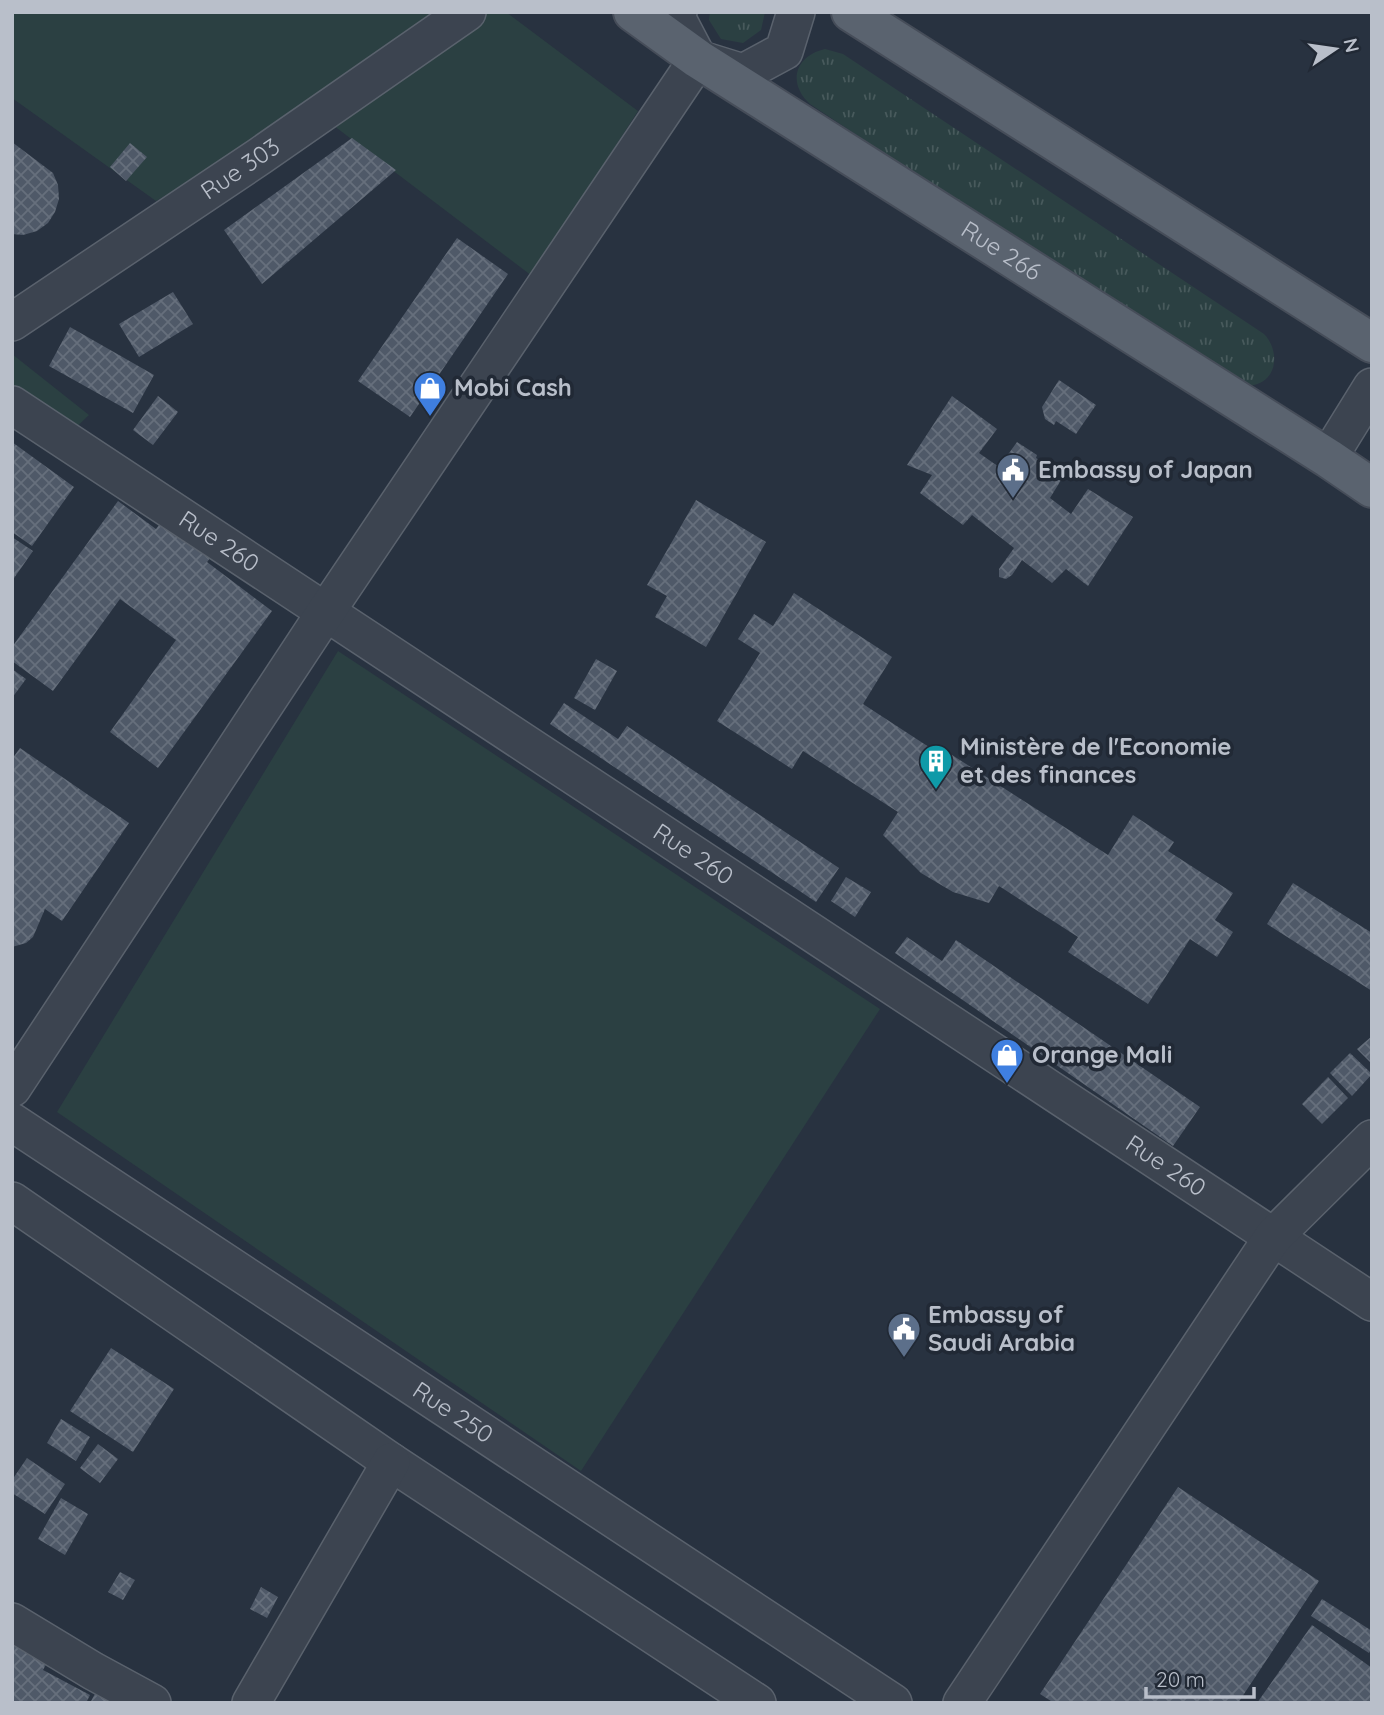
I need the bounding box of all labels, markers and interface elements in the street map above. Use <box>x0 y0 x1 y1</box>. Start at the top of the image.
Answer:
north arrow <box>1300 14 1370 84</box>
text: N <box>1338 36 1365 55</box>
street label: Rue 303 <box>195 131 285 205</box>
street label: Rue 266 <box>956 214 1047 287</box>
shop icon: Mobi Cash <box>411 369 449 418</box>
place label: Mobi Cash <box>454 372 572 402</box>
public building icon: Embassy of Japan <box>994 451 1032 500</box>
place label: Embassy of Japan <box>1038 454 1253 484</box>
street label: Rue 260 <box>174 503 265 578</box>
place label: Ministère de l'Economie et des finances <box>960 731 1231 789</box>
building icon: Ministère de l'Economie et des finances <box>917 742 955 791</box>
street label: Rue 260 <box>648 816 740 891</box>
shop icon: Orange Mali <box>988 1036 1026 1085</box>
place label: Orange Mali <box>1032 1039 1172 1069</box>
street label: Rue 260 <box>1120 1128 1212 1202</box>
place label: Embassy of Saudi Arabia <box>928 1299 1075 1357</box>
public building icon: Embassy of Saudi Arabia <box>885 1310 923 1359</box>
street label: Rue 250 <box>407 1374 499 1449</box>
scale bar <box>1146 1656 1254 1700</box>
text: 20 m <box>1156 1666 1205 1692</box>

